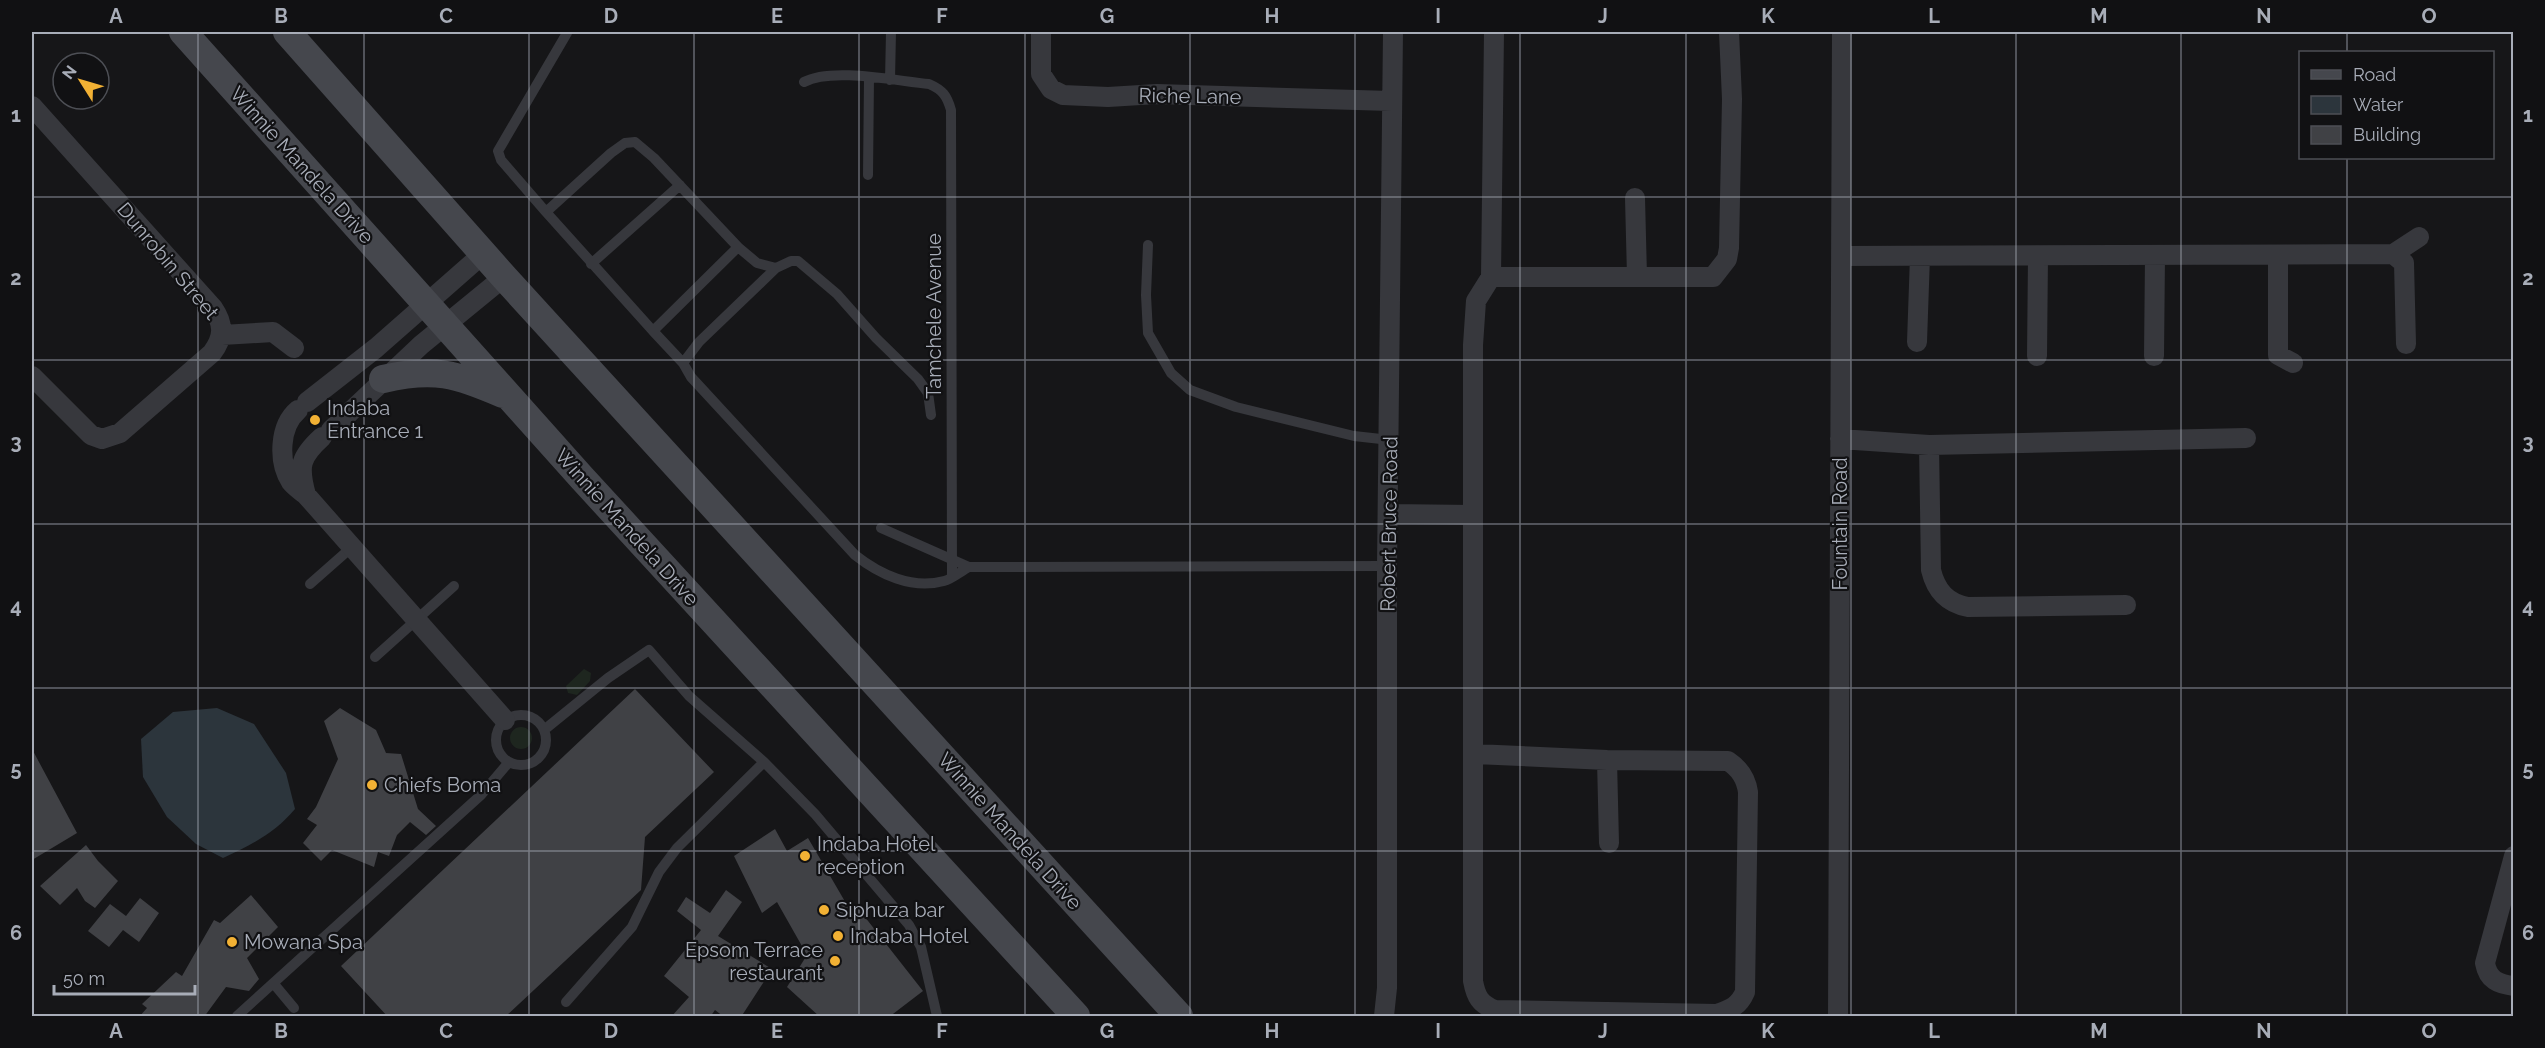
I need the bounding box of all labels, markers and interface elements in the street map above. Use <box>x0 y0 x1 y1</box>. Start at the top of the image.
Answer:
text: A <box>109 4 123 28</box>
text: B <box>274 4 288 28</box>
text: C <box>439 4 453 28</box>
text: D <box>604 4 618 28</box>
text: E <box>771 4 783 28</box>
text: F <box>936 4 948 28</box>
text: G <box>1100 4 1114 28</box>
text: H <box>1265 4 1279 28</box>
text: I <box>1435 4 1441 28</box>
text: J <box>1598 4 1608 28</box>
text: K <box>1761 4 1775 28</box>
text: L <box>1928 4 1940 28</box>
text: M <box>2090 4 2108 28</box>
text: N <box>2256 4 2272 28</box>
text: O <box>2421 4 2437 28</box>
north arrow <box>51 51 111 111</box>
legend <box>2299 51 2494 159</box>
text: N <box>58 62 81 83</box>
text: Road <box>2353 64 2396 85</box>
street label: Winnie Mandela Drive <box>225 81 379 249</box>
street label: Riche Lane <box>1138 83 1242 109</box>
text: Water <box>2353 94 2404 115</box>
text: 1 <box>11 103 21 127</box>
text: 1 <box>2523 103 2533 127</box>
text: Building <box>2353 124 2421 145</box>
street label: Dunrobin Street <box>112 198 224 325</box>
street label: Tamchele Avenue <box>922 233 946 399</box>
text: 2 <box>10 266 22 290</box>
text: 2 <box>2522 266 2534 290</box>
place label: Indaba Entrance 1 <box>327 396 424 443</box>
marker: Indaba Entrance 1 <box>308 413 322 427</box>
text: 3 <box>10 430 22 454</box>
text: 3 <box>2522 430 2534 454</box>
street label: Robert Bruce Road <box>1375 436 1403 612</box>
street label: Winnie Mandela Drive <box>550 443 704 611</box>
street label: Fountain Road <box>1828 457 1852 591</box>
text: 4 <box>10 594 22 618</box>
text: 4 <box>2522 594 2534 618</box>
street label: Winnie Mandela Drive <box>933 747 1087 915</box>
text: 5 <box>10 757 22 781</box>
text: 5 <box>2522 757 2534 781</box>
place label: Chiefs Boma <box>384 773 501 797</box>
marker: Chiefs Boma <box>365 778 379 792</box>
place label: Indaba Hotel reception <box>817 832 936 879</box>
marker: Indaba Hotel reception <box>798 849 812 863</box>
place label: Siphuza bar <box>836 898 944 922</box>
marker: Siphuza bar <box>817 903 831 917</box>
text: 6 <box>10 921 22 945</box>
text: 6 <box>2522 921 2534 945</box>
place label: Indaba Hotel <box>850 924 969 948</box>
marker: Indaba Hotel <box>831 929 845 943</box>
place label: Mowana Spa <box>244 930 363 954</box>
marker: Mowana Spa <box>225 935 239 949</box>
place label: Epsom Terrace restaurant <box>685 938 823 985</box>
marker: Epsom Terrace restaurant <box>828 954 842 968</box>
scale bar <box>54 958 195 996</box>
text: 50 m <box>63 968 105 989</box>
text: A <box>109 1019 123 1043</box>
text: B <box>274 1019 288 1043</box>
text: C <box>439 1019 453 1043</box>
text: D <box>604 1019 618 1043</box>
text: E <box>771 1019 783 1043</box>
text: F <box>936 1019 948 1043</box>
text: G <box>1100 1019 1114 1043</box>
text: H <box>1265 1019 1279 1043</box>
text: I <box>1435 1019 1441 1043</box>
text: J <box>1598 1019 1608 1043</box>
text: K <box>1761 1019 1775 1043</box>
text: L <box>1928 1019 1940 1043</box>
text: M <box>2090 1019 2108 1043</box>
text: N <box>2256 1019 2272 1043</box>
text: O <box>2421 1019 2437 1043</box>

